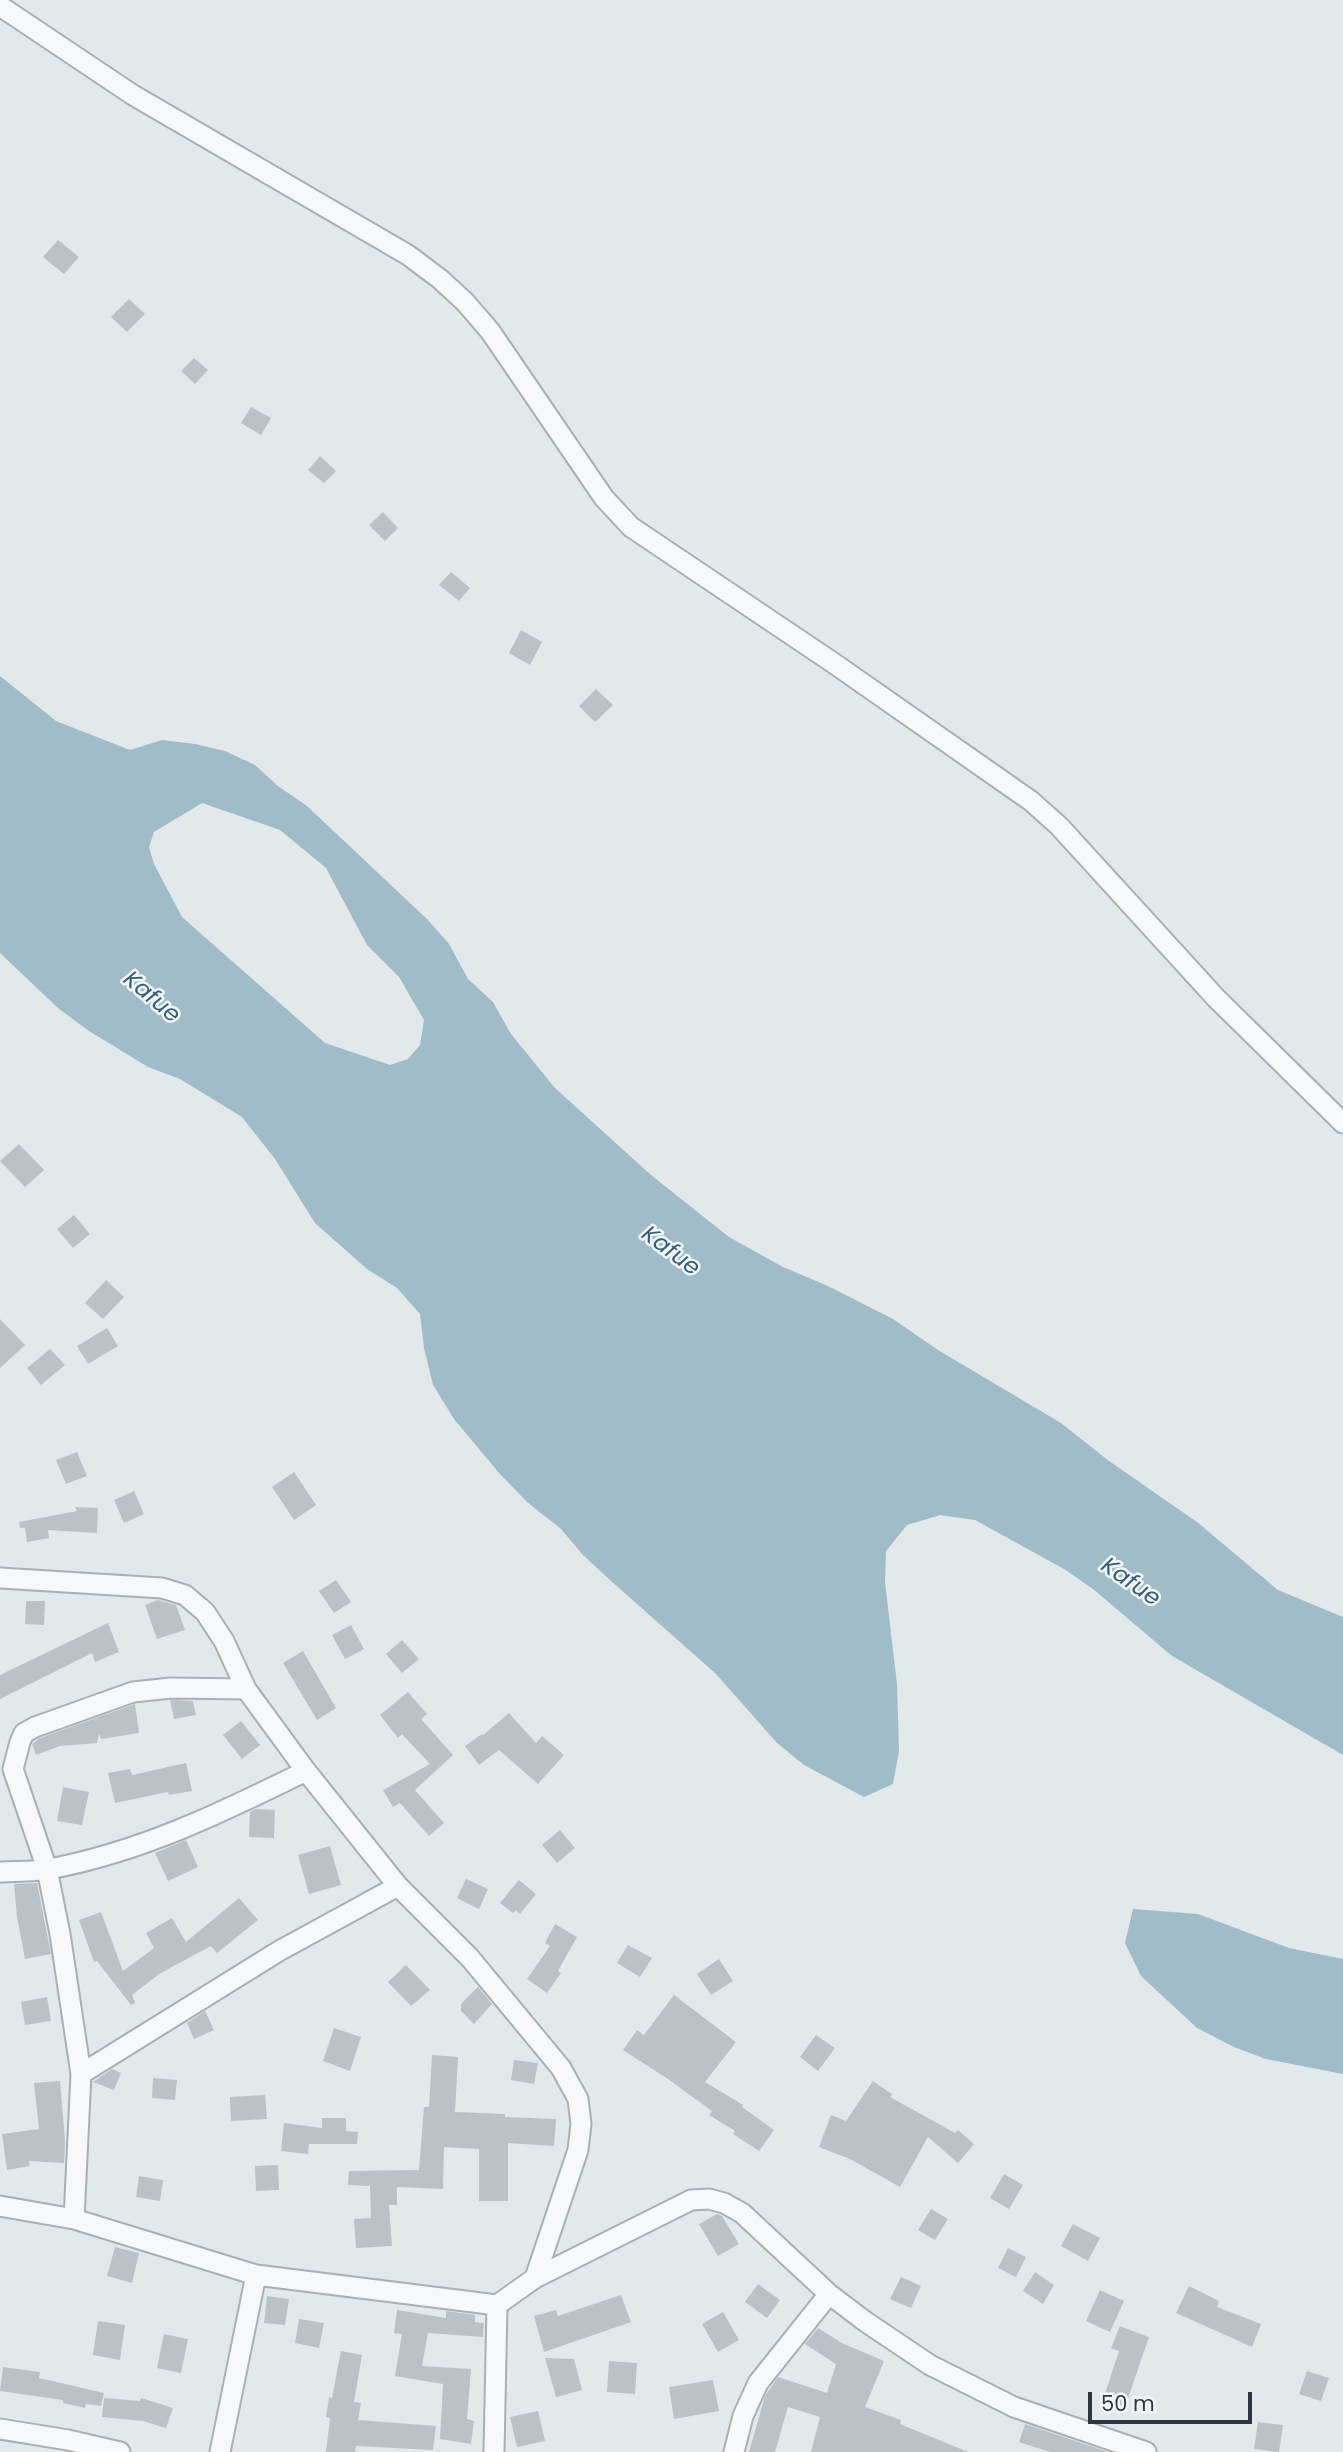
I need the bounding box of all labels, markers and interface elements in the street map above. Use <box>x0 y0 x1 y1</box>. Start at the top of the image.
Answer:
water label: Kafue <box>117 966 185 1030</box>
water label: Kafue <box>635 1221 705 1283</box>
water label: Kafue <box>1095 1553 1165 1613</box>
scale bar <box>1091 2378 1256 2422</box>
text: 50 m <box>1101 2389 1155 2418</box>

